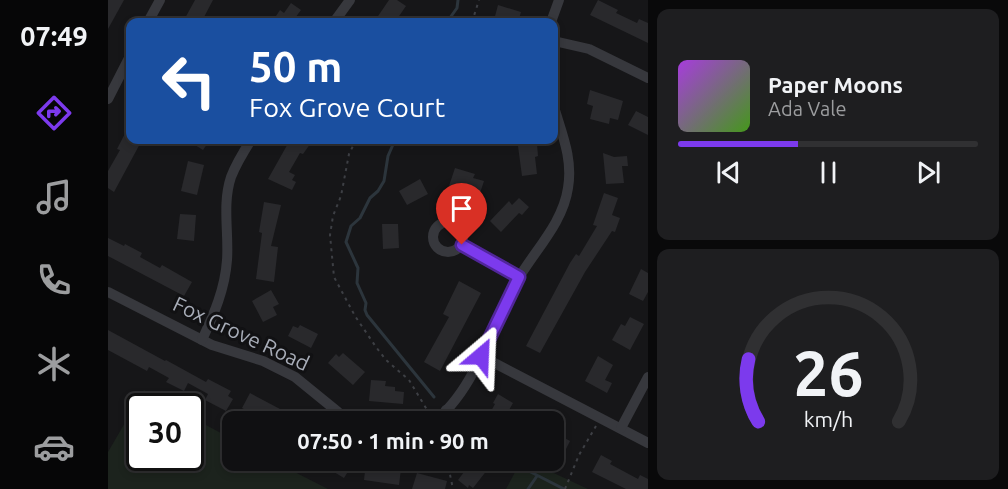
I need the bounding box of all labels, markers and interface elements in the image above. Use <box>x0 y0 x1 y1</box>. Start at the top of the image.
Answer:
text: 07:49 <box>20 21 88 51</box>
icon: left <box>150 42 228 120</box>
text: 50 m <box>249 43 343 90</box>
text: Paper Moons <box>768 72 903 97</box>
icon: directions <box>33 92 75 134</box>
text: Fox Grove Court <box>249 92 445 122</box>
text: Ada Vale <box>768 97 846 120</box>
icon: previous <box>712 156 745 189</box>
icon: pause <box>812 156 845 189</box>
icon: next <box>912 156 945 189</box>
icon: music <box>33 176 75 218</box>
pin <box>436 183 487 245</box>
icon: arrive <box>445 192 478 225</box>
icon: phone <box>33 259 75 301</box>
street label: Fox Grove Road <box>169 291 313 375</box>
position arrow <box>449 324 513 388</box>
text: 26 <box>793 338 863 408</box>
icon: climate <box>33 343 75 385</box>
speed limit sign: 30 <box>126 393 204 471</box>
text: km/h <box>803 407 853 431</box>
icon: car <box>33 426 75 468</box>
text: 07:50 · 1 min · 90 m <box>297 428 489 453</box>

